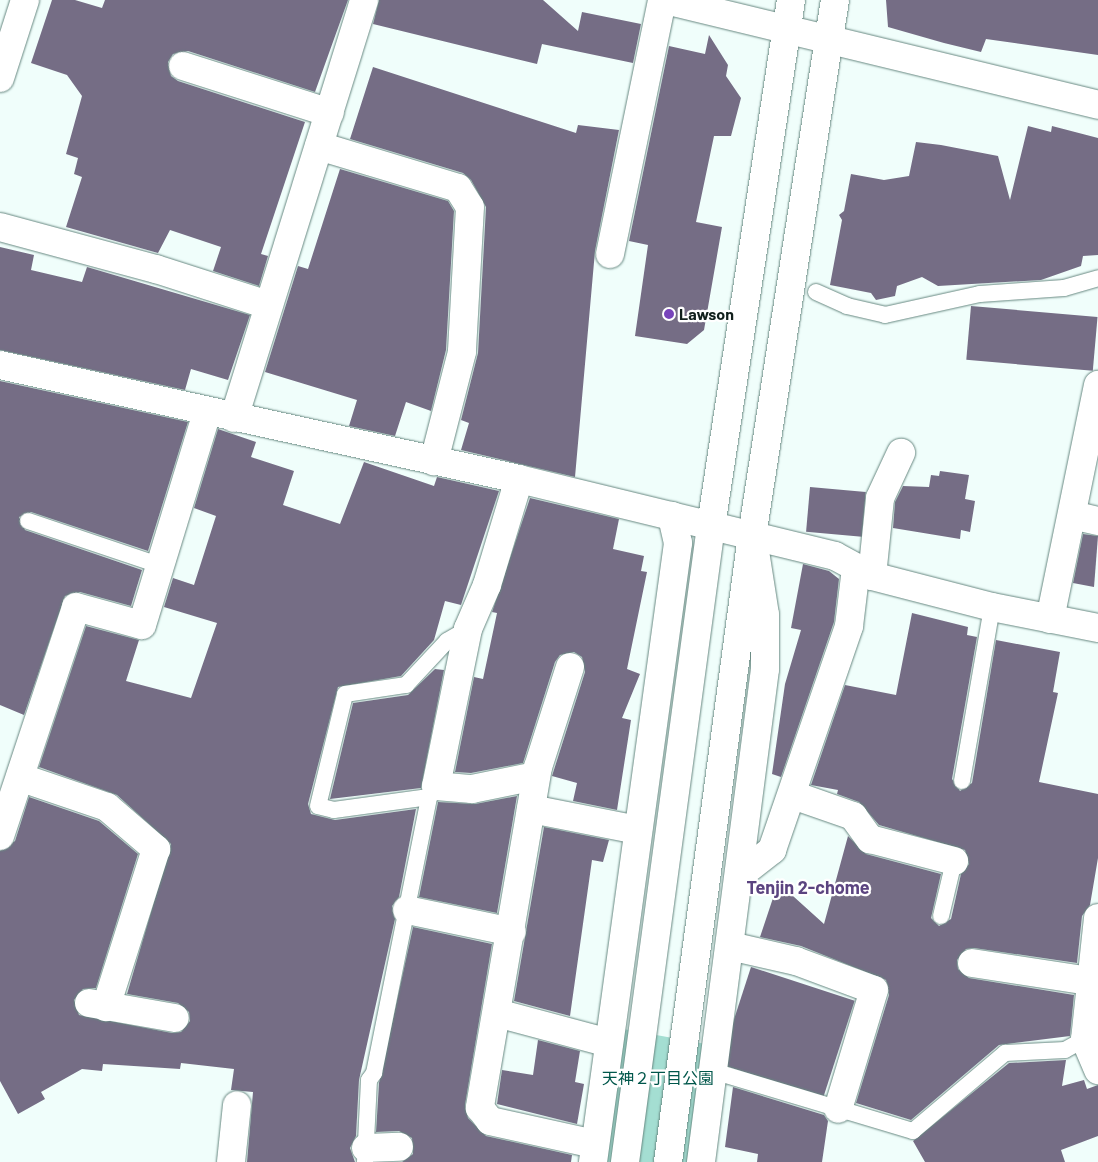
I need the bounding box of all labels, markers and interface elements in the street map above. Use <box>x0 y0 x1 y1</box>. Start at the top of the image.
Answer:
place label: Lawson <box>679 304 734 324</box>
marker: Lawson <box>663 308 675 320</box>
district label: Tenjin 2-chome <box>746 876 870 898</box>
park label: 天神２丁目公園 <box>602 1068 714 1088</box>

